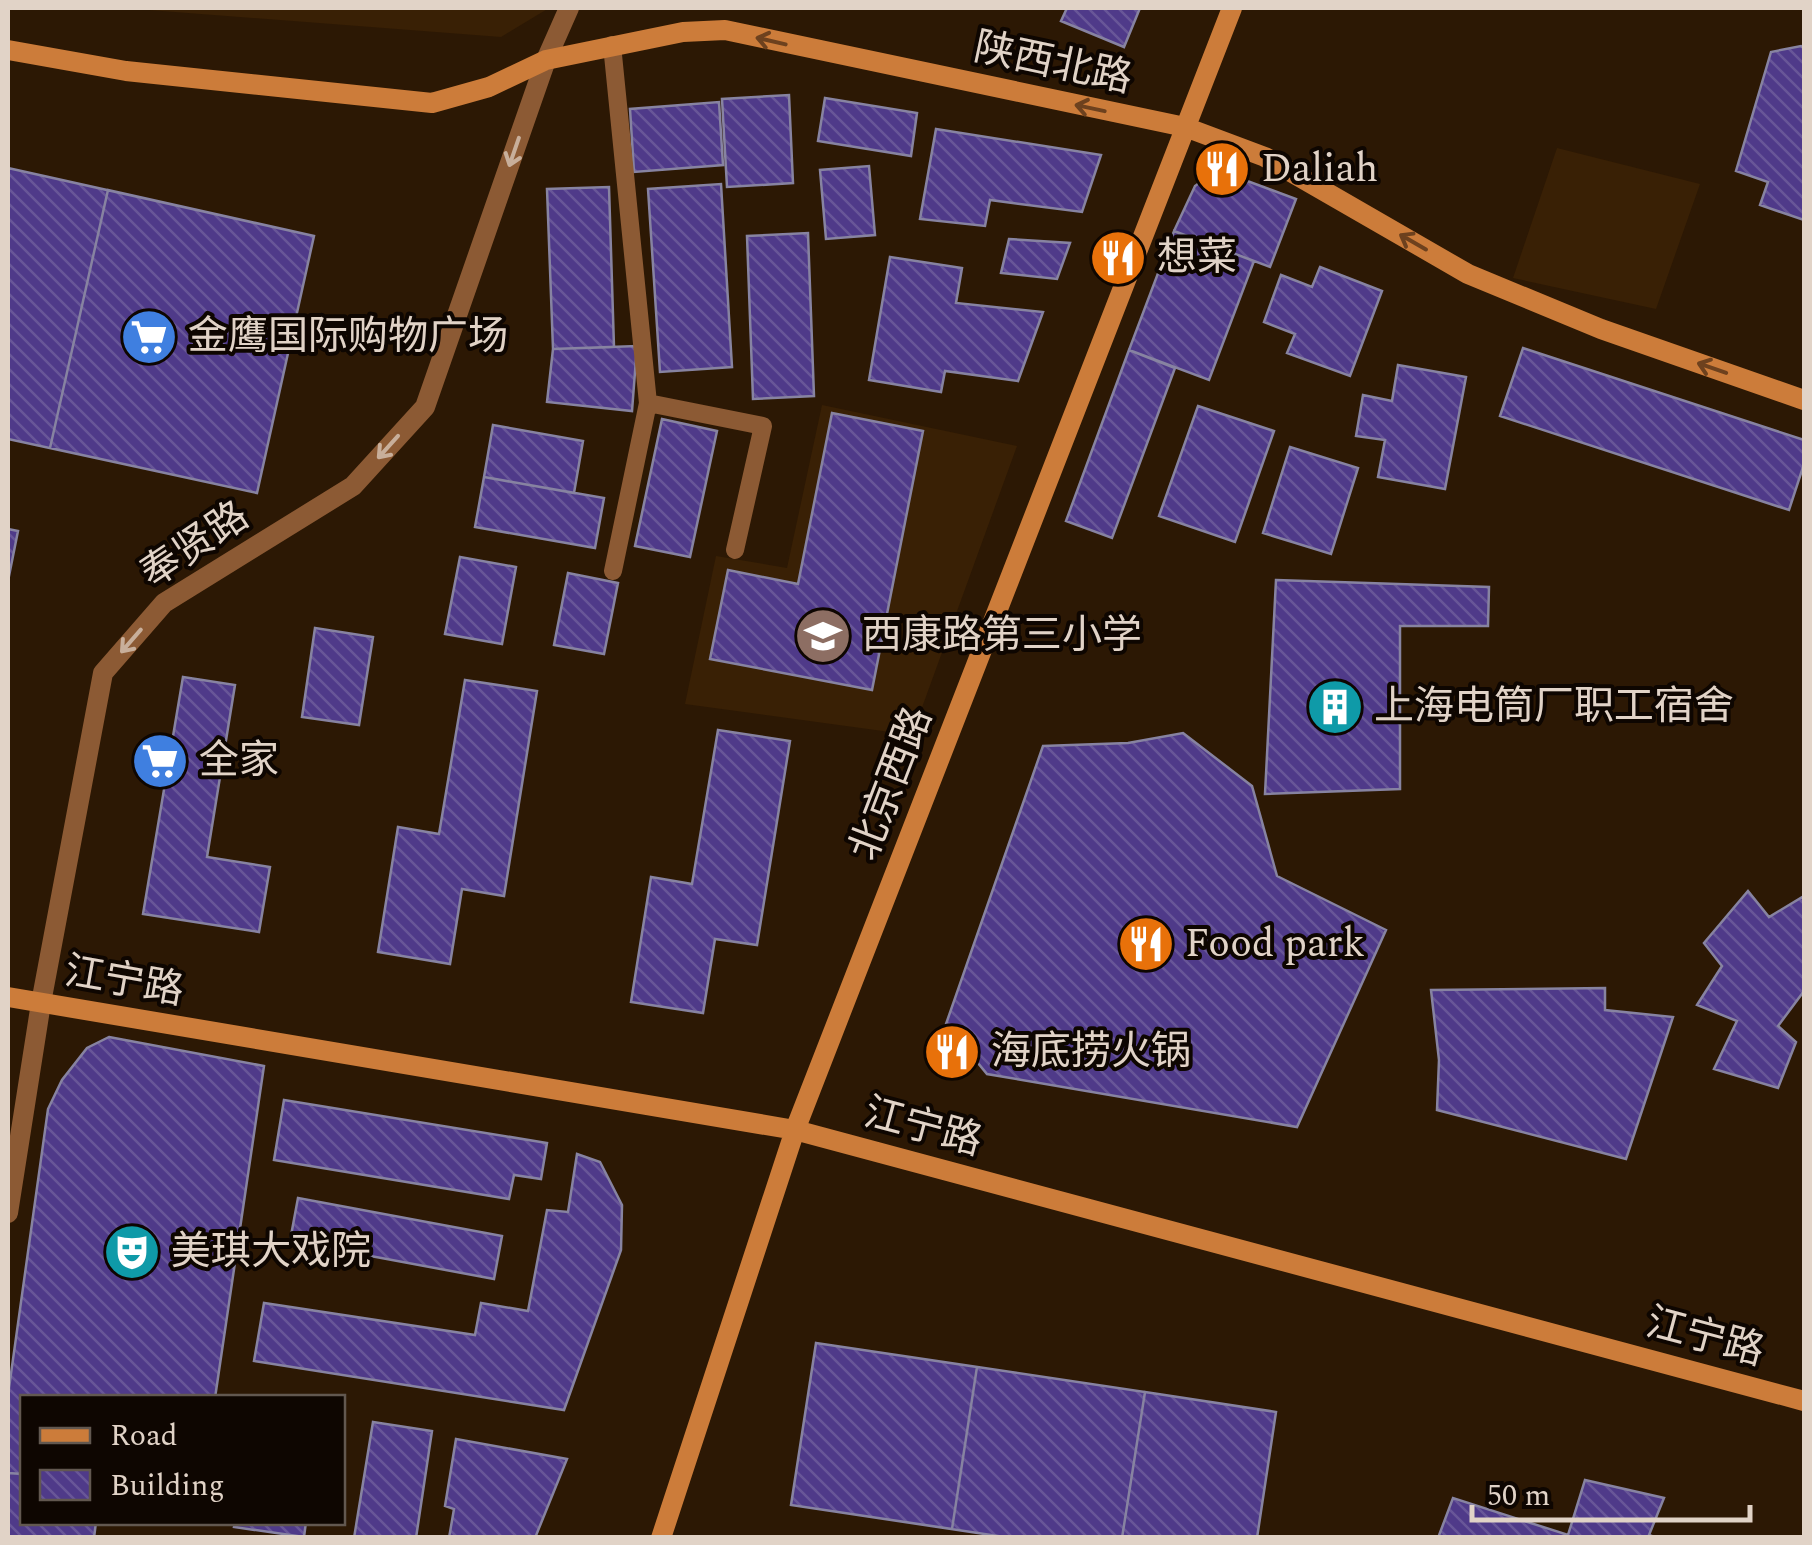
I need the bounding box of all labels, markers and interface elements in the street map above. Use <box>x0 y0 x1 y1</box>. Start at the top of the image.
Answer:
street label: 陕西北路 <box>968 18 1138 110</box>
one-way arrow <box>756 31 788 49</box>
one-way arrow <box>1074 97 1106 116</box>
one-way arrow <box>503 135 521 167</box>
restaurant icon: Daliah <box>1192 139 1252 199</box>
place label: Daliah <box>1261 139 1378 200</box>
restaurant icon: 想菜 <box>1088 228 1148 288</box>
place label: 想菜 <box>1157 228 1237 289</box>
one-way arrow <box>1399 232 1428 252</box>
supermarket icon: 金鹰国际购物广场 <box>119 307 179 367</box>
place label: 金鹰国际购物广场 <box>188 307 508 368</box>
one-way arrow <box>1697 357 1729 375</box>
one-way arrow <box>377 434 400 459</box>
street label: 奉贤路 <box>128 487 262 605</box>
school or university icon: 西康路第三小学 <box>793 606 853 666</box>
place label: 西康路第三小学 <box>862 606 1142 667</box>
one-way arrow <box>120 628 142 654</box>
building icon: 上海电筒厂职工宿舍 <box>1305 677 1365 737</box>
place label: 上海电筒厂职工宿舍 <box>1374 677 1734 738</box>
street label: 北京西路 <box>835 698 949 870</box>
supermarket icon: 全家 <box>130 731 190 791</box>
place label: 全家 <box>199 731 279 792</box>
restaurant icon: Food park <box>1116 914 1176 974</box>
place label: Food park <box>1185 914 1365 975</box>
street label: 江宁路 <box>60 942 188 1022</box>
restaurant icon: 海底捞火锅 <box>922 1022 982 1082</box>
place label: 海底捞火锅 <box>991 1022 1191 1083</box>
street label: 江宁路 <box>857 1083 989 1173</box>
theatre icon: 美琪大戏院 <box>102 1222 162 1282</box>
place label: 美琪大戏院 <box>171 1222 371 1283</box>
street label: 江宁路 <box>1639 1293 1771 1383</box>
legend <box>20 1395 345 1525</box>
text: Road <box>110 1413 178 1459</box>
scale bar <box>1472 1460 1750 1522</box>
text: Building <box>110 1463 225 1509</box>
text: 50 m <box>1487 1473 1550 1519</box>

